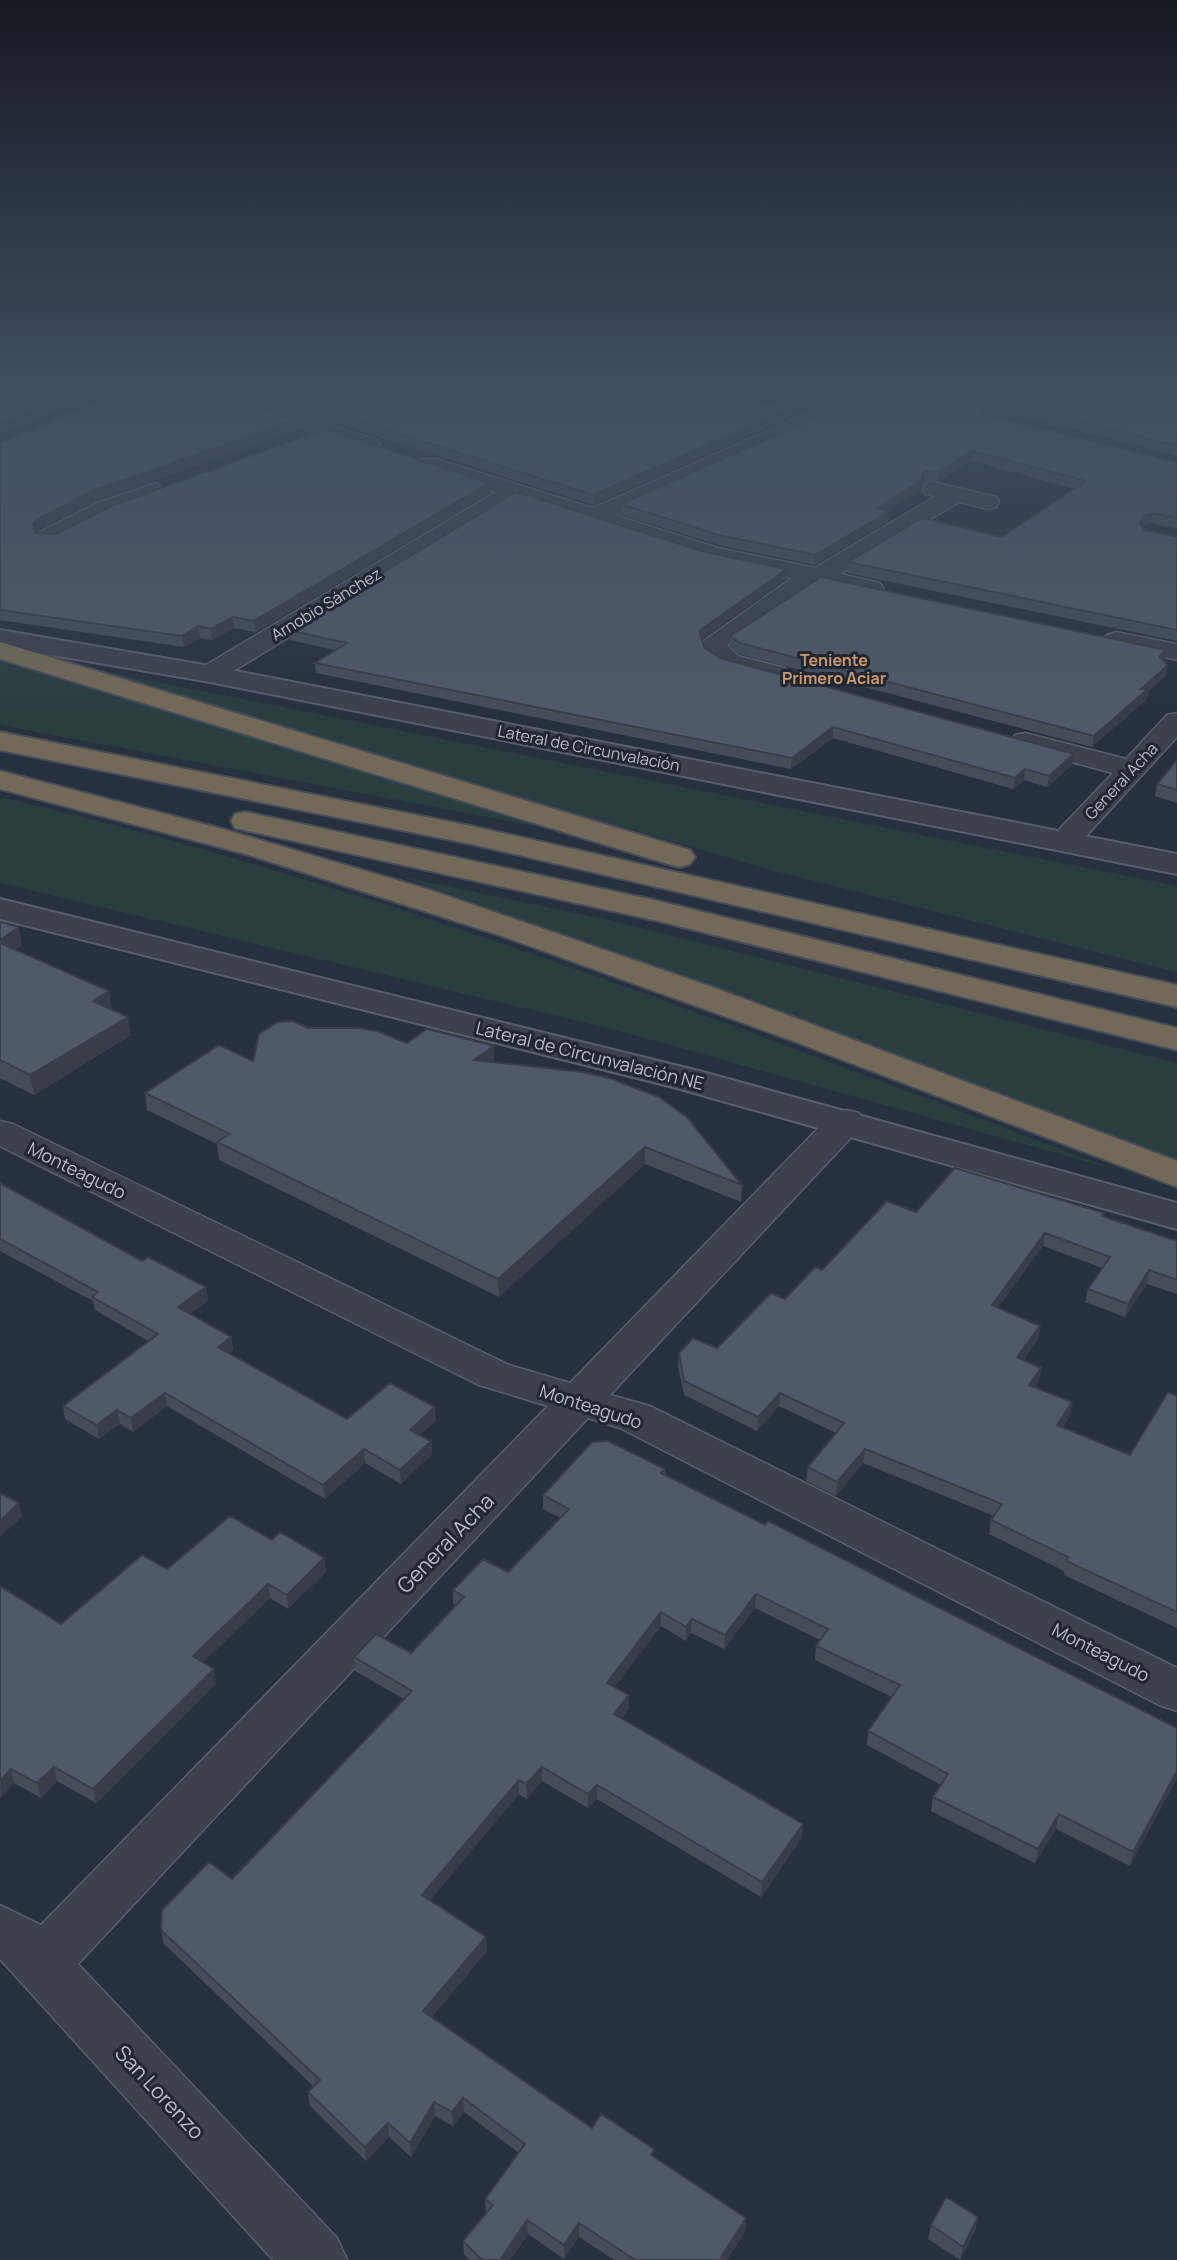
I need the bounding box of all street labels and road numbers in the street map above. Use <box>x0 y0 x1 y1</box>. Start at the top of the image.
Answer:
street label: Arnobio Sánchez <box>267 562 385 646</box>
street label: Lateral de Circunvalación <box>496 720 682 776</box>
street label: General Acha <box>1080 738 1162 824</box>
street label: Lateral de Circunvalación NE <box>473 1015 707 1095</box>
street label: Monteagudo <box>24 1136 130 1204</box>
street label: Monteagudo <box>537 1378 645 1434</box>
street label: General Acha <box>390 1487 500 1599</box>
street label: Monteagudo <box>1048 1617 1154 1687</box>
street label: San Lorenzo <box>109 2039 211 2145</box>

